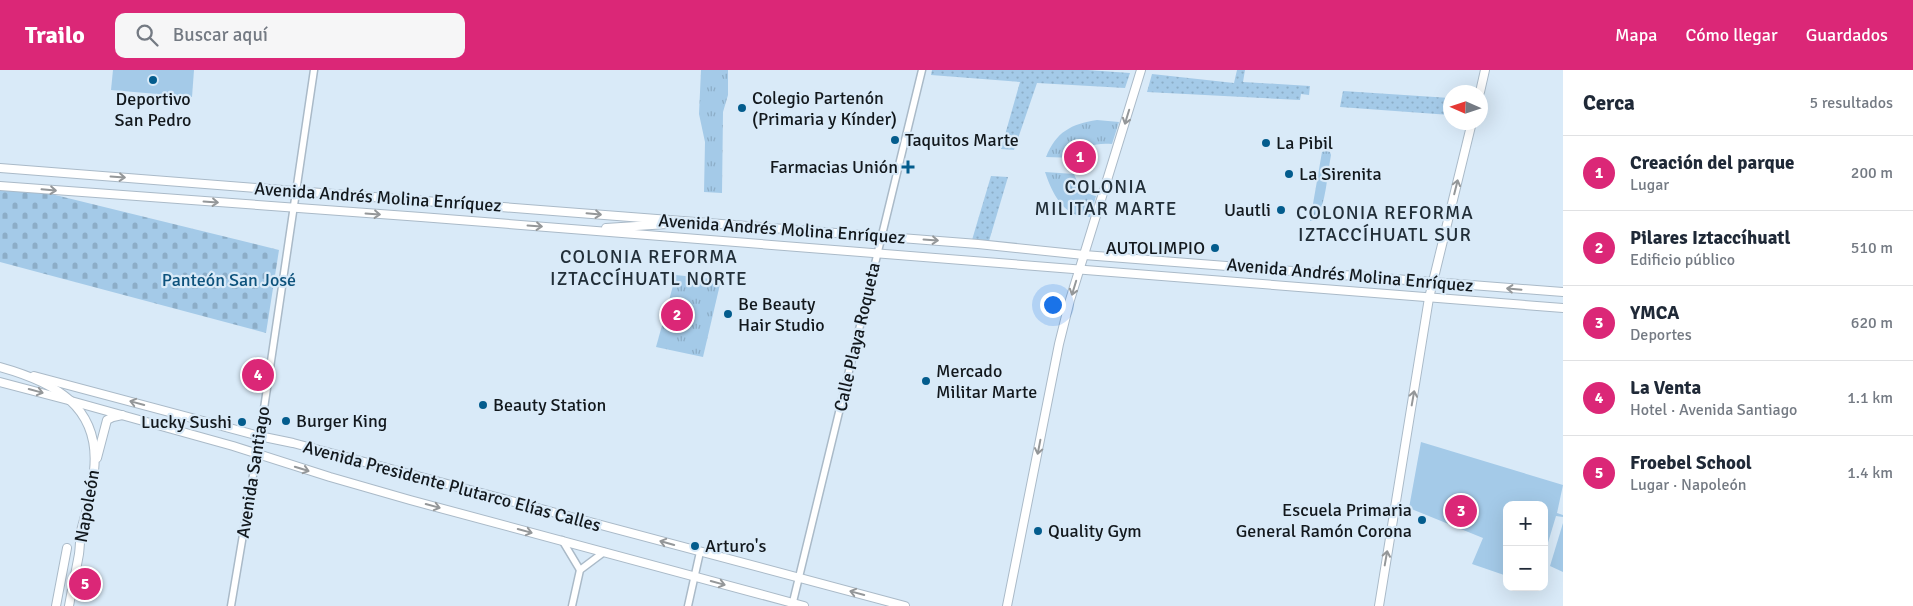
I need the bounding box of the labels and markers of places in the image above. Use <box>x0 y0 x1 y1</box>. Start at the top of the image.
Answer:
marker: Deportivo San Pedro <box>147 74 159 86</box>
place label: Colegio Partenón (Primaria y Kínder) <box>752 87 897 130</box>
place label: Deportivo San Pedro <box>115 88 191 131</box>
marker: Colegio Partenón (Primaria y Kínder) <box>736 102 748 114</box>
place label: Taquitos Marte <box>905 129 1019 151</box>
place label: La Pibil <box>1276 132 1333 154</box>
marker: Taquitos Marte <box>889 134 901 146</box>
marker: La Pibil <box>1260 137 1272 149</box>
pin: 1 <box>1064 138 1096 176</box>
place label: Farmacias Unión <box>770 156 898 178</box>
marker: Farmacias Unión <box>902 161 914 173</box>
place label: La Sirenita <box>1299 163 1382 185</box>
marker: La Sirenita <box>1283 168 1295 180</box>
place label: Uautli <box>1224 199 1271 221</box>
marker: Uautli <box>1275 204 1287 216</box>
place label: AUTOLIMPIO <box>1106 237 1205 259</box>
marker: AUTOLIMPIO <box>1209 242 1221 254</box>
place label: Be Beauty Hair Studio <box>738 293 825 336</box>
pin: 2 <box>661 296 693 334</box>
marker: Be Beauty Hair Studio <box>722 308 734 320</box>
pin: 4 <box>242 356 274 394</box>
place label: Mercado Militar Marte <box>936 360 1037 403</box>
marker: Mercado Militar Marte <box>920 375 932 387</box>
place label: Beauty Station <box>493 394 606 416</box>
marker: Beauty Station <box>477 399 489 411</box>
place label: Burger King <box>296 410 387 432</box>
place label: Lucky Sushi <box>141 411 232 433</box>
marker: Burger King <box>280 415 292 427</box>
marker: Lucky Sushi <box>236 416 248 428</box>
pin: 3 <box>1445 492 1477 530</box>
place label: Escuela Primaria General Ramón Corona <box>1236 499 1412 542</box>
marker: Escuela Primaria General Ramón Corona <box>1416 514 1428 526</box>
place label: Quality Gym <box>1048 520 1142 542</box>
marker: Quality Gym <box>1032 525 1044 537</box>
place label: Arturo's <box>705 535 766 557</box>
marker: Arturo's <box>689 540 701 552</box>
pin: 5 <box>69 565 101 603</box>

